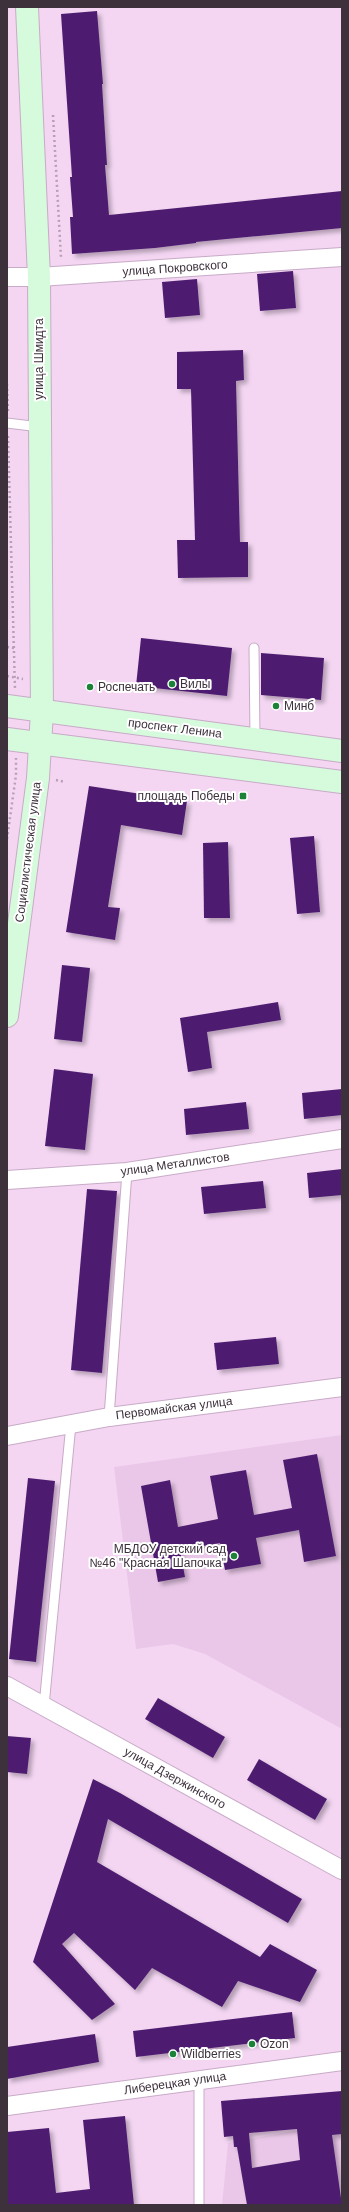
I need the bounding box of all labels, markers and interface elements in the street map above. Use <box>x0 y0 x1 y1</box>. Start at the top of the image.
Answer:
street label: улица Покровского <box>122 257 228 279</box>
street label: улица Шмидта <box>32 318 46 400</box>
place label: Вилы <box>180 677 210 691</box>
marker: Вилы <box>167 679 177 689</box>
place label: Роспечать <box>98 680 155 694</box>
marker: Роспечать <box>85 682 95 692</box>
place label: Минб <box>284 699 314 713</box>
marker: Минб <box>271 701 281 711</box>
street label: проспект Ленина <box>127 715 223 741</box>
street label: Социалистическая улица <box>12 781 44 923</box>
place label: площадь Победы <box>137 789 235 803</box>
marker: площадь Победы <box>238 791 248 801</box>
street label: улица Металлистов <box>120 1149 230 1179</box>
street label: Первомайская улица <box>115 1394 233 1422</box>
place label: МБДОУ детский сад №46 "Красная Шапочка" <box>89 1542 226 1570</box>
marker: МБДОУ детский сад №46 "Красная Шапочка" <box>229 1551 239 1561</box>
street label: улица Дзержинского <box>122 1744 228 1812</box>
place label: Ozon <box>260 2037 289 2051</box>
marker: Ozon <box>247 2039 257 2049</box>
place label: Wildberries <box>181 2047 241 2061</box>
marker: Wildberries <box>168 2049 178 2059</box>
street label: Либерецкая улица <box>123 2069 227 2097</box>

